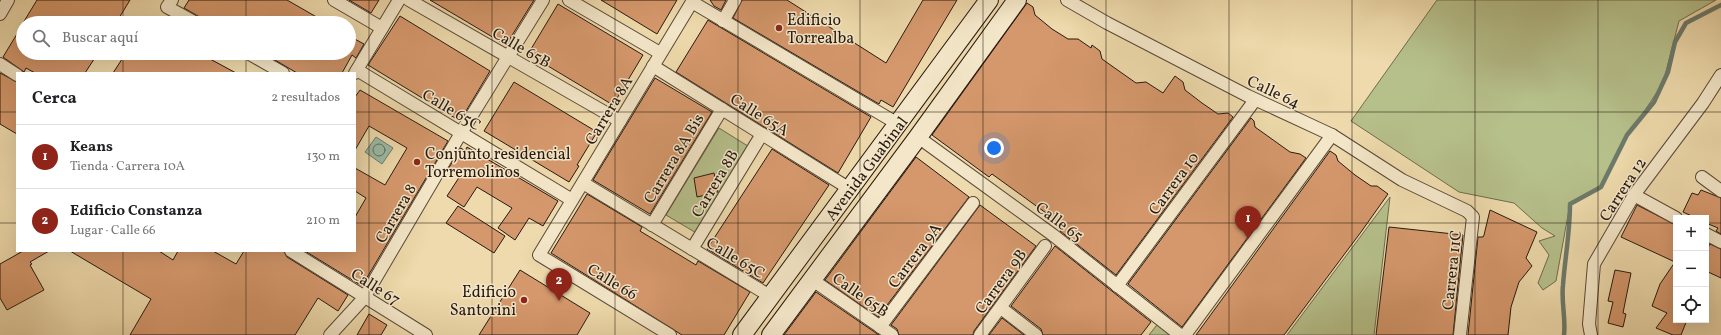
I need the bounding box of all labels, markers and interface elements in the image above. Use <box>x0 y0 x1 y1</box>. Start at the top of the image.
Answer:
place label: Edificio Torrealba <box>787 10 854 50</box>
search box <box>16 16 356 60</box>
street label: Calle 65B <box>488 23 554 74</box>
marker: Edificio Torrealba <box>774 23 784 33</box>
icon: search <box>30 27 52 49</box>
text: Buscar aquí <box>62 28 138 49</box>
street label: Calle 64 <box>1243 71 1303 115</box>
street label: Carrera 8A <box>581 72 639 150</box>
street label: Calle 65C <box>417 85 484 137</box>
text: Cerca <box>32 87 77 110</box>
text: 2 resultados <box>271 89 340 107</box>
street label: Calle 65A <box>725 89 793 142</box>
street label: Carrera 8A Bis <box>639 110 710 208</box>
street label: Avenida Guabinal <box>821 112 914 226</box>
text: Keans <box>70 137 113 158</box>
your location <box>984 138 1004 158</box>
place label: Conjunto residencial Torremolinos <box>425 144 571 184</box>
street label: Carrera 8B <box>687 146 745 222</box>
text: 1 <box>42 148 48 166</box>
text: 130 m <box>307 148 340 166</box>
street label: Carrera 10 <box>1144 148 1205 220</box>
street label: Carrera 12 <box>1595 154 1653 226</box>
marker: Conjunto residencial Torremolinos <box>412 157 422 167</box>
text: Tienda · Carrera 10A <box>70 158 185 176</box>
street label: Carrera 8 <box>371 180 423 248</box>
street label: Calle 65 <box>1030 197 1087 248</box>
text: Edificio Constanza <box>70 201 202 222</box>
pin: 1 <box>1235 206 1261 239</box>
text: 2 <box>42 212 48 230</box>
text: 210 m <box>306 212 340 230</box>
map controls <box>1673 215 1709 323</box>
button: + <box>1673 215 1709 251</box>
street label: Carrera 9A <box>884 219 948 294</box>
text: Lugar · Calle 66 <box>70 222 156 240</box>
street label: Carrera 11C <box>1438 229 1468 311</box>
street label: Calle 65C <box>701 233 768 285</box>
street label: Carrera 9B <box>971 245 1033 319</box>
button: − <box>1673 251 1709 287</box>
street label: Calle 66 <box>583 259 641 306</box>
street label: Calle 67 <box>346 264 404 312</box>
pin: 2 <box>546 268 572 301</box>
street label: Calle 65B <box>827 268 893 323</box>
place label: Edificio Santorini <box>450 282 516 322</box>
button: locate <box>1673 287 1709 323</box>
marker: Edificio Santorini <box>519 295 529 305</box>

